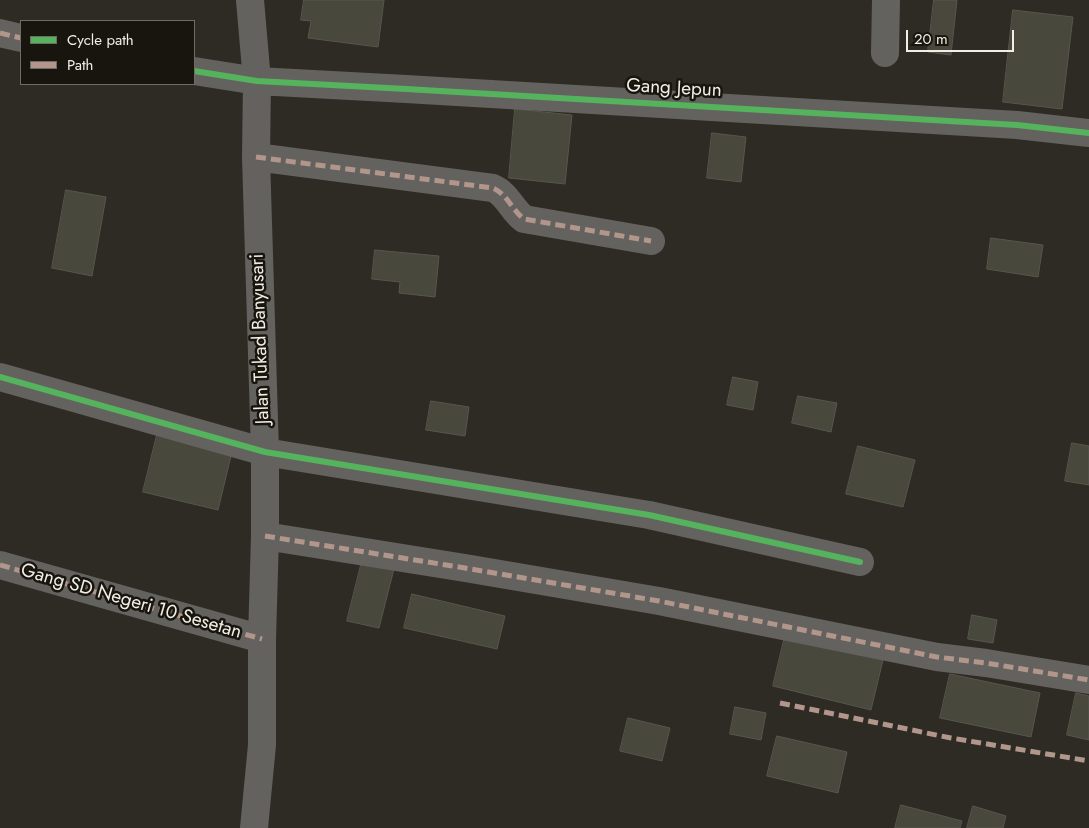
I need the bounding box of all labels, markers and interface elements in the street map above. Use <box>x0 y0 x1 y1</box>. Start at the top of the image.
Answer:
legend <box>20 20 195 85</box>
scale bar <box>909 20 1016 52</box>
text: 20 m <box>914 28 948 50</box>
text: Cycle path <box>67 29 134 51</box>
text: Path <box>67 54 93 76</box>
street label: Gang Jepun <box>626 75 722 103</box>
street label: Jalan Tukad Banyusari <box>247 253 275 425</box>
street label: Gang SD Negeri 10 Sesetan <box>18 560 244 644</box>

